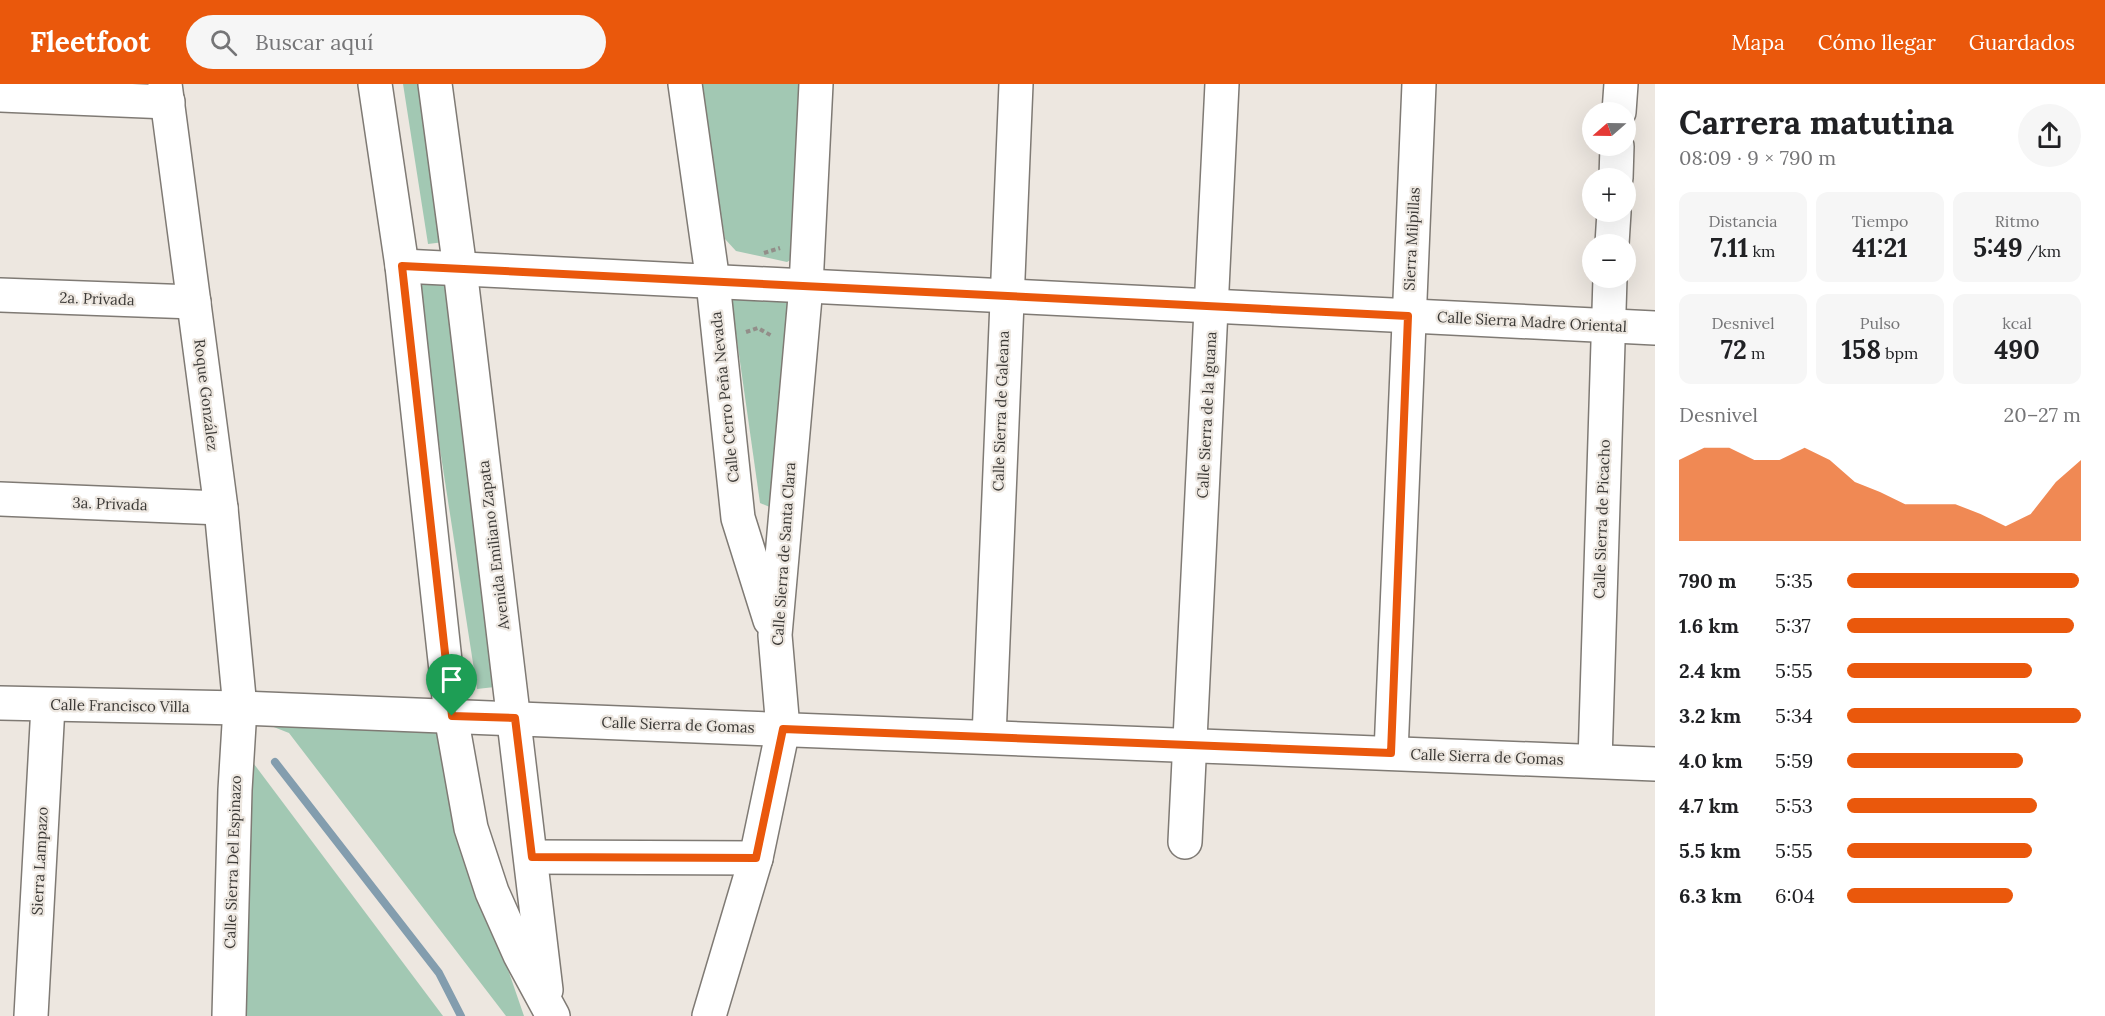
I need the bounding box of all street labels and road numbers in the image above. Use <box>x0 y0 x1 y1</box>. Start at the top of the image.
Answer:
street label: Sierra Milpillas <box>1399 187 1424 291</box>
street label: 2a. Privada <box>59 288 135 309</box>
street label: Calle Sierra Madre Oriental <box>1437 307 1627 336</box>
street label: Calle Cerro Peña Nevada <box>706 310 743 483</box>
street label: Calle Sierra de Galeana <box>988 330 1013 492</box>
street label: Calle Sierra de la Iguana <box>1193 331 1220 499</box>
street label: Roque González <box>190 338 223 452</box>
street label: Calle Sierra de Picacho <box>1589 439 1614 599</box>
street label: Avenida Emiliano Zapata <box>474 459 513 632</box>
street label: Calle Sierra de Santa Clara <box>768 461 799 646</box>
street label: 3a. Privada <box>72 493 148 514</box>
street label: Calle Francisco Villa <box>50 695 190 716</box>
street label: Calle Sierra de Gomas <box>601 712 755 737</box>
street label: Calle Sierra de Gomas <box>1410 744 1564 769</box>
street label: Calle Sierra Del Espinazo <box>220 775 245 949</box>
street label: Sierra Lampazo <box>27 806 52 916</box>

